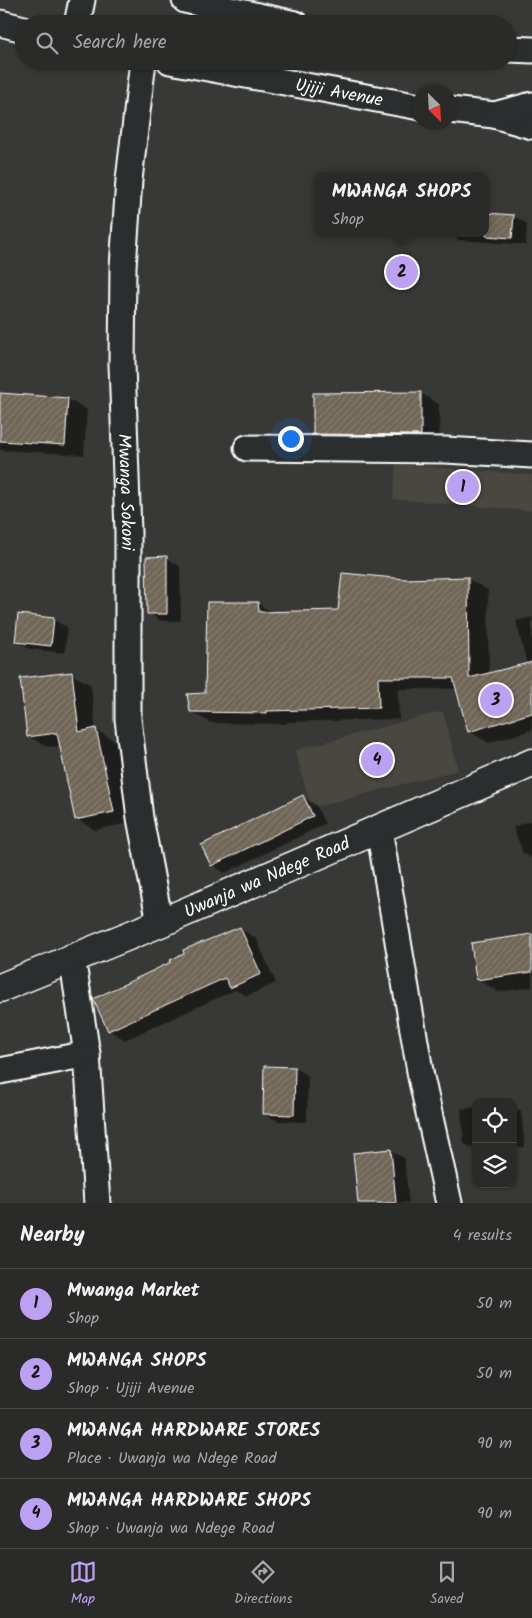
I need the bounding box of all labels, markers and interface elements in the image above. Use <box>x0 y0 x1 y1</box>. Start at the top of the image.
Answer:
search box <box>15 15 517 70</box>
text: Search here <box>73 28 167 58</box>
icon: search <box>33 29 61 57</box>
street label: Ujiji Avenue <box>293 71 385 116</box>
north arrow <box>412 85 457 130</box>
popup <box>314 172 489 237</box>
text: MWANGA SHOPS <box>332 177 471 207</box>
text: Shop <box>332 207 364 232</box>
pin: 2 <box>386 253 418 291</box>
your location <box>278 426 304 452</box>
street label: Mwanga Sokoni <box>108 433 141 551</box>
pin: 1 <box>447 468 479 506</box>
pin: 3 <box>480 681 512 719</box>
pin: 4 <box>361 741 393 779</box>
street label: Uwanja wa Ndege Road <box>180 829 356 927</box>
map controls <box>472 1098 517 1188</box>
button: locate <box>472 1098 517 1143</box>
button: layers <box>472 1143 517 1188</box>
text: Nearby <box>20 1219 85 1252</box>
text: 4 results <box>453 1223 512 1248</box>
text: Mwanga Market <box>67 1276 199 1306</box>
text: 1 <box>34 1291 38 1316</box>
text: 50 m <box>476 1291 512 1316</box>
text: Shop <box>67 1306 99 1331</box>
text: MWANGA SHOPS <box>67 1346 206 1376</box>
text: 2 <box>31 1361 41 1386</box>
text: 50 m <box>476 1361 512 1386</box>
text: Shop · Ujiji Avenue <box>67 1376 194 1401</box>
text: MWANGA HARDWARE STORES <box>67 1416 320 1446</box>
text: 3 <box>32 1431 40 1456</box>
text: 90 m <box>477 1431 512 1456</box>
text: Place · Uwanja wa Ndege Road <box>67 1446 276 1471</box>
text: MWANGA HARDWARE SHOPS <box>67 1486 311 1516</box>
text: 4 <box>32 1501 40 1526</box>
text: 90 m <box>477 1501 512 1526</box>
text: Shop · Uwanja wa Ndege Road <box>67 1516 274 1541</box>
tab: Map <box>69 1558 97 1610</box>
tab: Directions <box>234 1558 292 1610</box>
tab: Saved <box>430 1558 463 1610</box>

